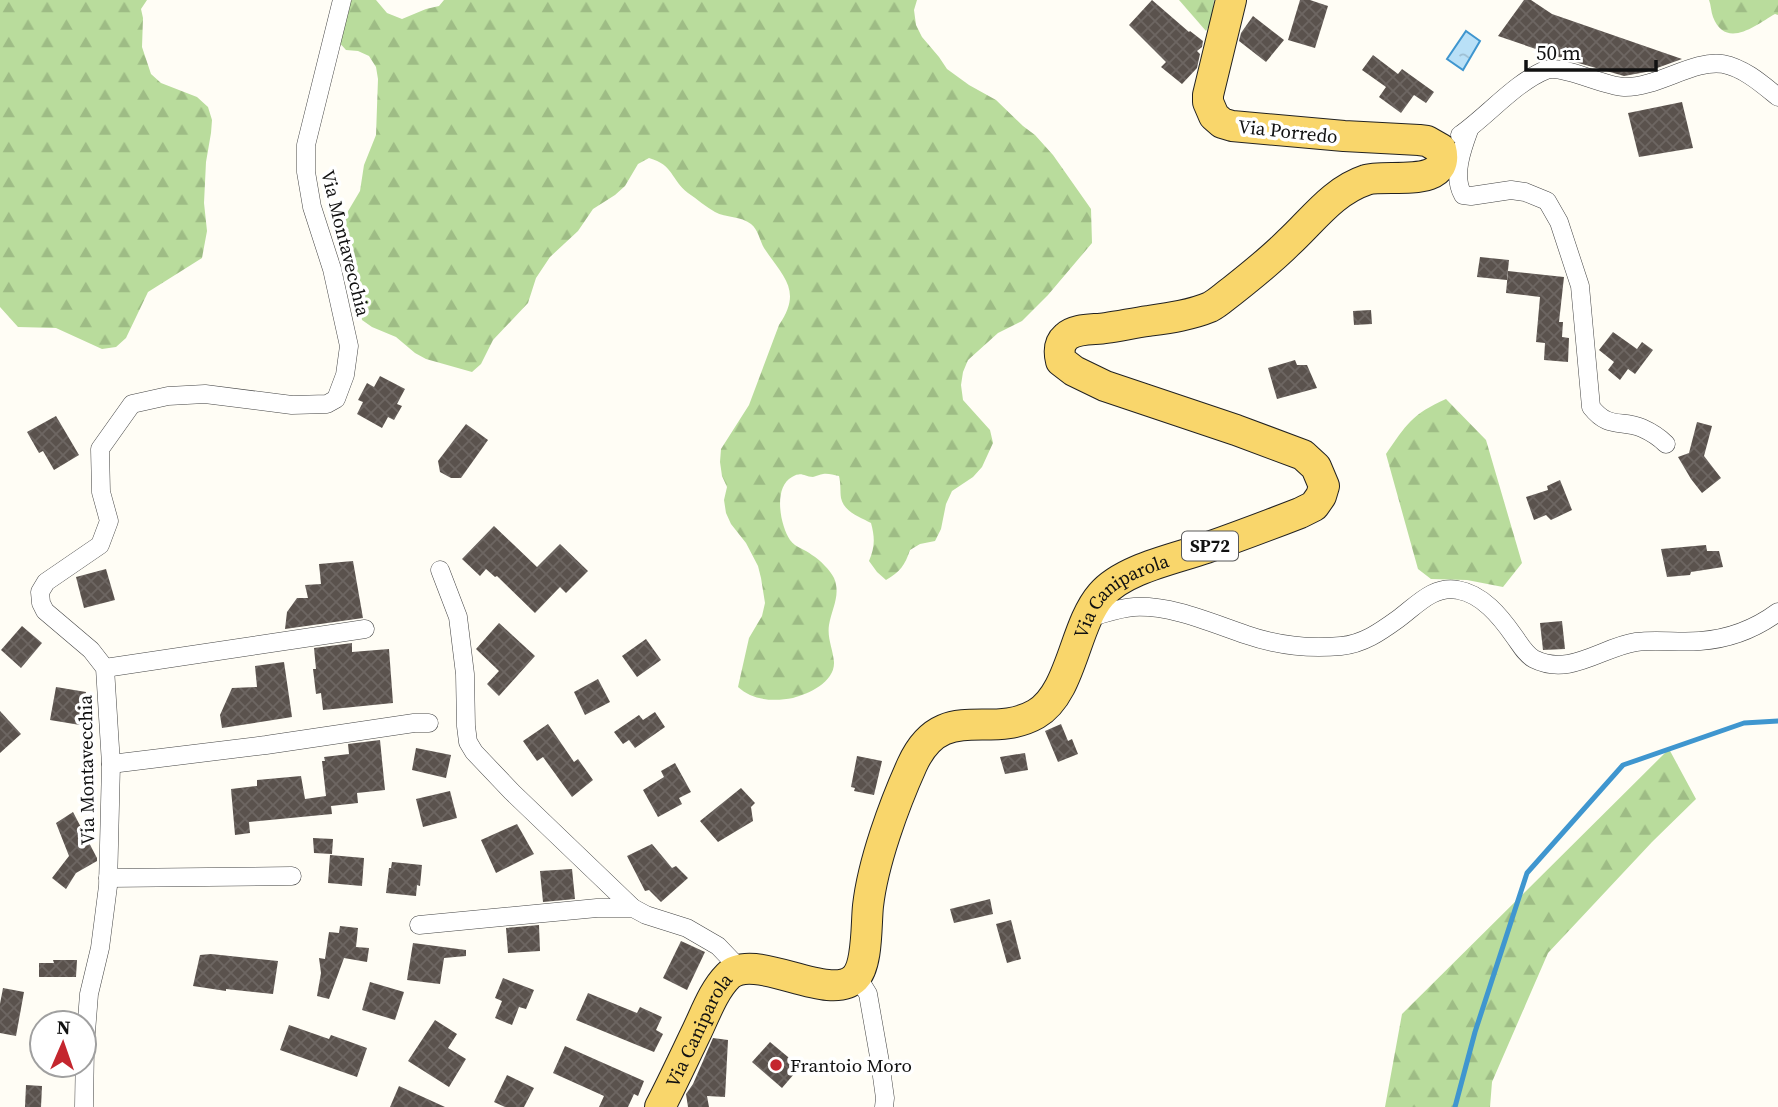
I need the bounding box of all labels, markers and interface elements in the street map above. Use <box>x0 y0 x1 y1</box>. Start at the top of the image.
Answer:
scale bar <box>1526 28 1656 72</box>
text: 50 m <box>1536 38 1581 67</box>
street label: Via Porredo <box>1237 113 1339 149</box>
street label: Via Montavecchia <box>315 167 377 319</box>
road number: SP72 <box>1182 532 1238 560</box>
street label: Via Caniparola <box>1067 547 1172 642</box>
street label: Via Montavecchia <box>72 694 100 845</box>
street label: Via Caniparola <box>659 967 738 1092</box>
north arrow <box>28 1009 98 1079</box>
text: N <box>56 1014 71 1040</box>
place label: Frantoio Moro <box>790 1052 912 1078</box>
marker: Frantoio Moro <box>768 1057 784 1073</box>

